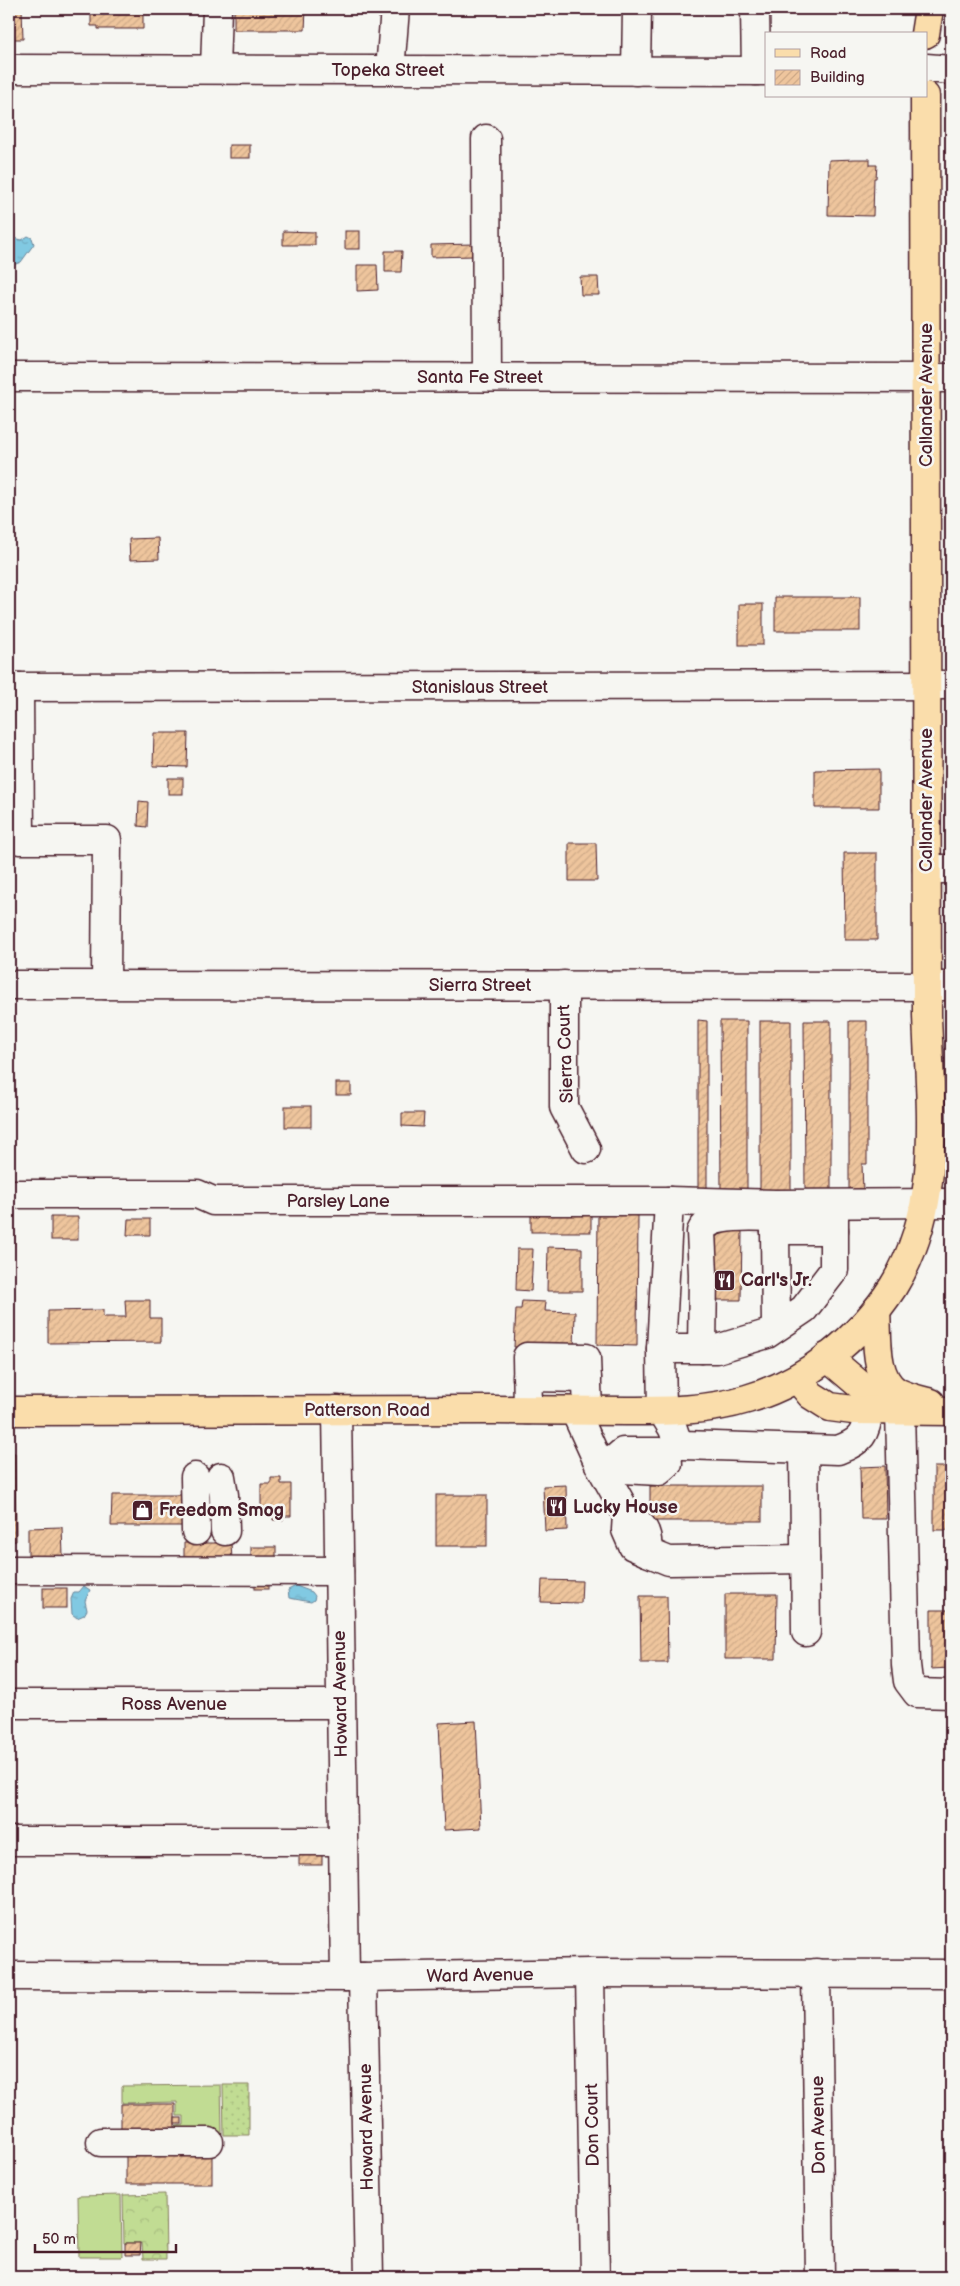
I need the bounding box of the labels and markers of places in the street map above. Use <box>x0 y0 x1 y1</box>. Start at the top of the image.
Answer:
restaurant icon: Carl's Jr. <box>713 1268 737 1292</box>
place label: Carl's Jr. <box>741 1270 812 1291</box>
restaurant icon: Lucky House <box>545 1495 569 1519</box>
place label: Lucky House <box>573 1497 678 1518</box>
shop icon: Freedom Smog <box>131 1498 155 1522</box>
place label: Freedom Smog <box>159 1500 284 1521</box>

